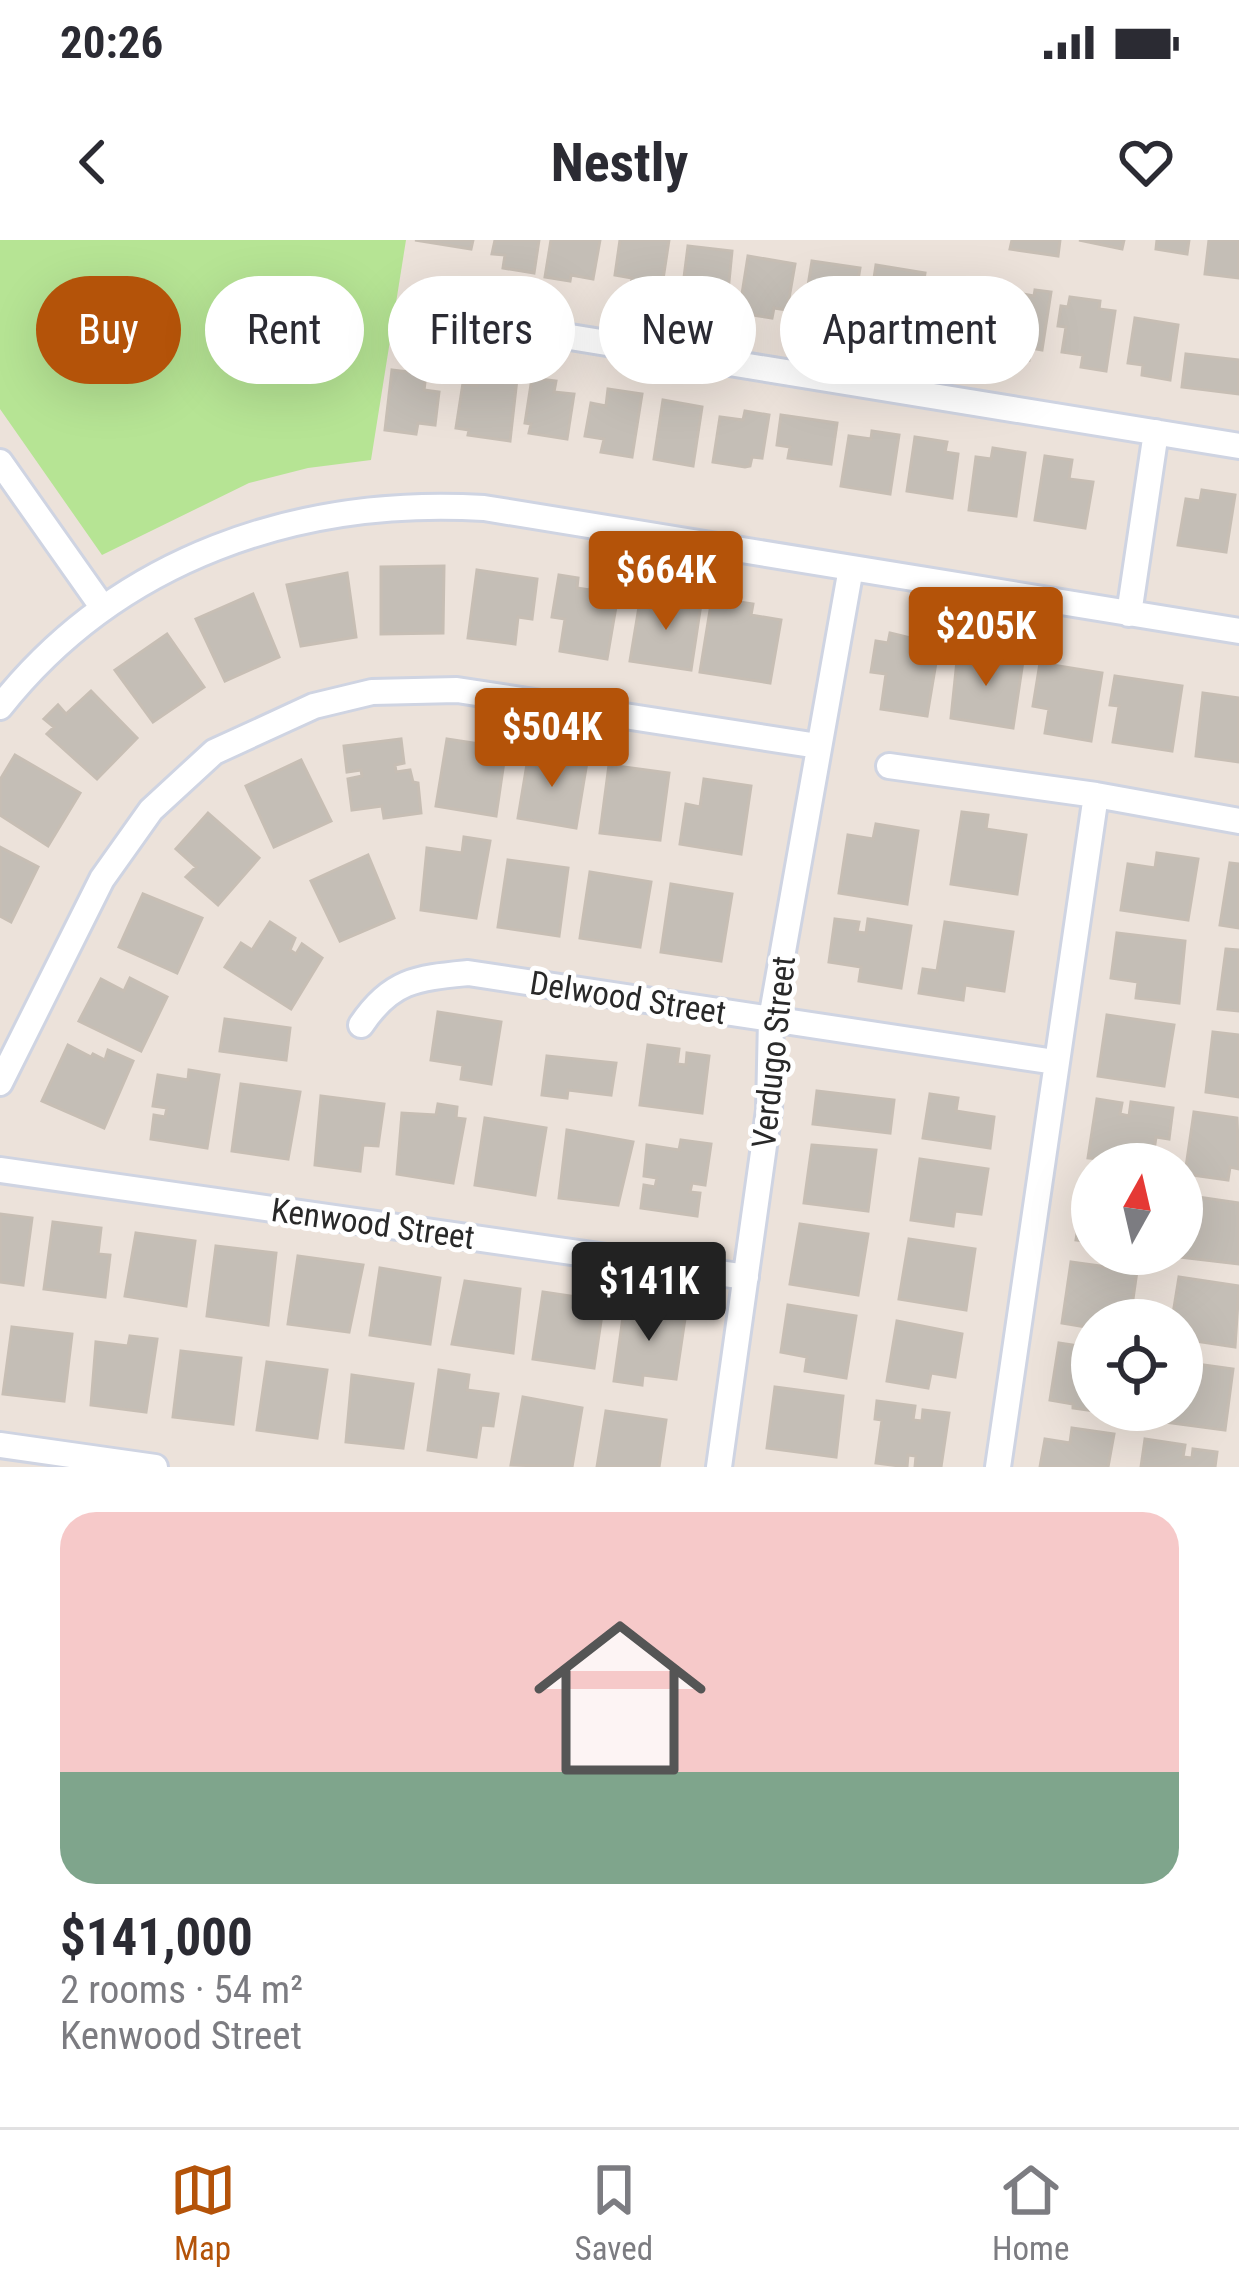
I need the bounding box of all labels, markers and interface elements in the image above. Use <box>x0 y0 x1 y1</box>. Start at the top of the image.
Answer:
text: 20:26 <box>60 16 163 69</box>
icon: back <box>60 129 126 195</box>
icon: heart <box>1113 129 1179 195</box>
text: Nestly <box>551 131 688 194</box>
chip: Buy <box>36 276 181 384</box>
chip: Rent <box>205 276 364 384</box>
chip: Filters <box>388 276 575 384</box>
chip: New <box>599 276 756 384</box>
chip: Apartment <box>780 276 1039 384</box>
pin: $664K <box>582 531 750 633</box>
text: $664K <box>616 547 716 593</box>
pin: $205K <box>902 587 1070 689</box>
text: $205K <box>936 603 1036 649</box>
pin: $504K <box>468 688 636 790</box>
text: $504K <box>502 704 602 750</box>
street label: Verdugo Street <box>744 954 803 1150</box>
street label: Delwood Street <box>527 963 729 1032</box>
north arrow <box>1071 1143 1203 1275</box>
map controls <box>1071 1143 1203 1431</box>
street label: Kenwood Street <box>269 1190 477 1257</box>
pin: $141K <box>565 1242 733 1344</box>
text: $141K <box>599 1258 699 1304</box>
button: locate <box>1071 1299 1203 1431</box>
icon: home <box>512 1590 728 1806</box>
text: $141,000 <box>60 1908 253 1967</box>
text: 2 rooms · 54 m² <box>60 1967 303 2013</box>
text: Kenwood Street <box>60 2013 302 2059</box>
tab: Map <box>170 2157 236 2268</box>
tab: Saved <box>575 2157 653 2268</box>
tab: Home <box>992 2157 1069 2268</box>

